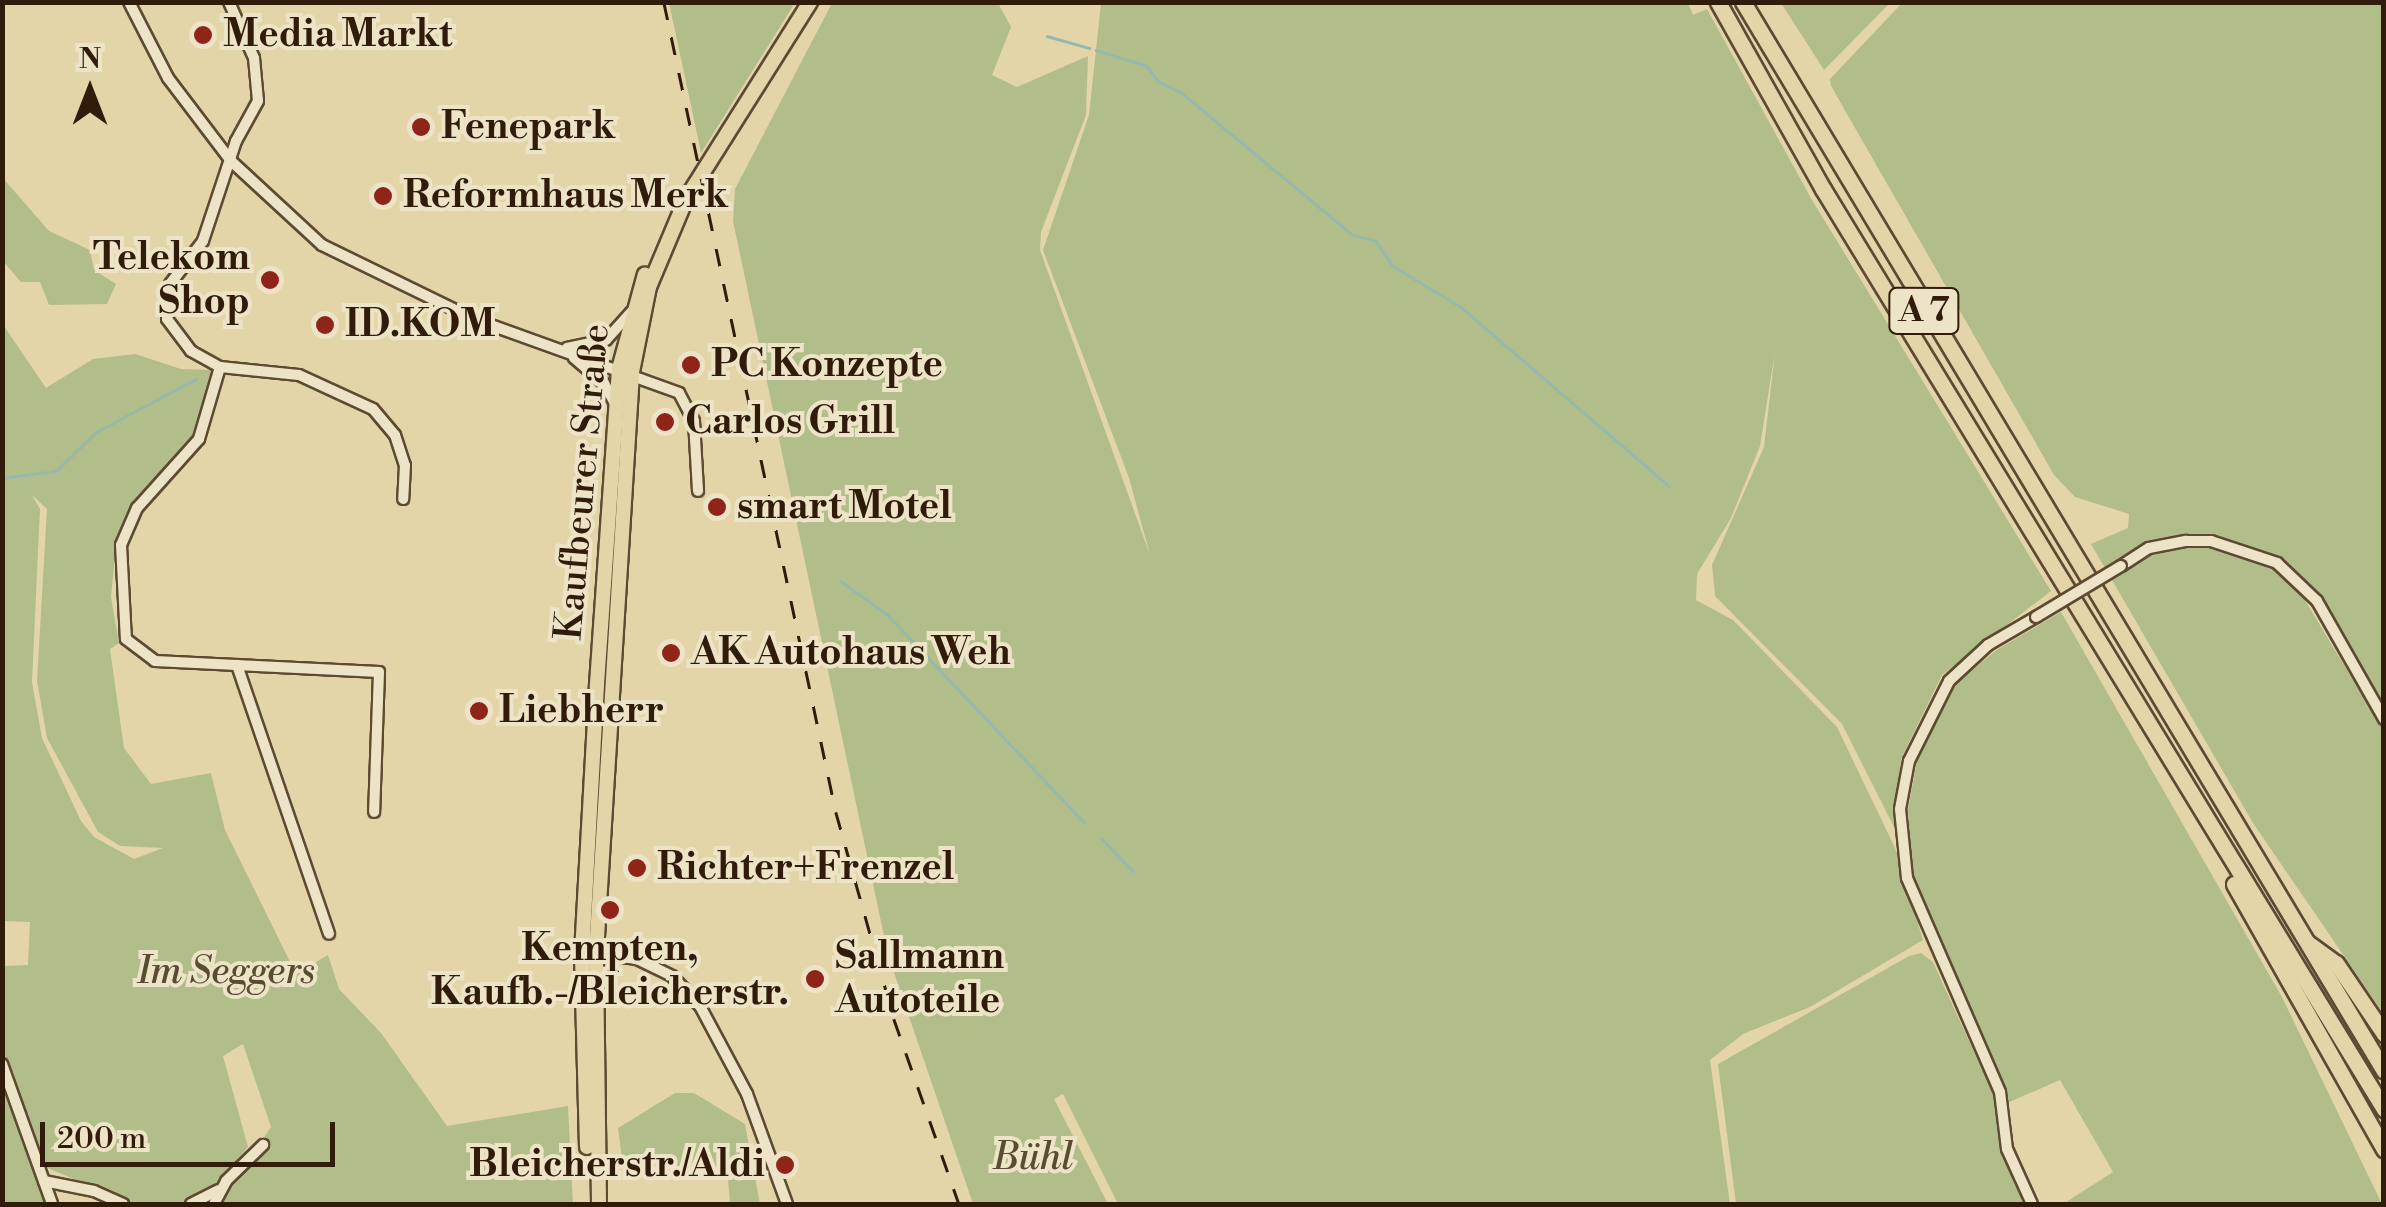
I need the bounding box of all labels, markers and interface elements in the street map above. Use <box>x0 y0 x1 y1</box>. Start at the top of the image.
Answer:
place label: Media Markt <box>223 12 453 58</box>
marker: Media Markt <box>192 24 214 46</box>
north arrow <box>40 40 140 140</box>
text: N <box>79 42 101 77</box>
place label: Fenepark <box>441 104 615 150</box>
marker: Fenepark <box>410 116 432 138</box>
place label: Reformhaus Merk <box>403 173 728 219</box>
marker: Reformhaus Merk <box>372 185 394 207</box>
place label: Telekom Shop <box>93 235 250 324</box>
marker: Telekom Shop <box>259 269 281 291</box>
road number: A 7 <box>1886 281 1962 341</box>
place label: ID.KOM <box>345 302 495 348</box>
marker: ID.KOM <box>314 314 336 336</box>
street label: Kaufbeurer Straße <box>546 322 620 642</box>
place label: PC Konzepte <box>711 342 943 388</box>
marker: PC Konzepte <box>680 354 702 376</box>
place label: Carlos Grill <box>685 399 895 445</box>
marker: Carlos Grill <box>654 411 676 433</box>
place label: smart Motel <box>737 484 952 530</box>
marker: smart Motel <box>706 496 728 518</box>
place label: AK Autohaus Weh <box>691 630 1011 676</box>
marker: AK Autohaus Weh <box>660 642 682 664</box>
place label: Liebherr <box>499 688 664 734</box>
marker: Liebherr <box>468 700 490 722</box>
place label: Richter+Frenzel <box>657 845 954 891</box>
marker: Richter+Frenzel <box>626 857 648 879</box>
marker: Kempten, Kaufb.-/Bleicherstr. <box>599 899 621 921</box>
place label: Kempten, Kaufb.-/Bleicherstr. <box>431 926 789 1016</box>
place label: Sallmann Autoteile <box>835 934 1004 1024</box>
park label: Im Seggers <box>137 949 315 995</box>
marker: Sallmann Autoteile <box>804 968 826 990</box>
scale bar <box>45 1102 340 1164</box>
text: 200 m <box>57 1120 146 1158</box>
park label: Bühl <box>993 1135 1073 1181</box>
place label: Bleicherstr./Aldi <box>469 1142 765 1188</box>
marker: Bleicherstr./Aldi <box>774 1154 796 1176</box>

